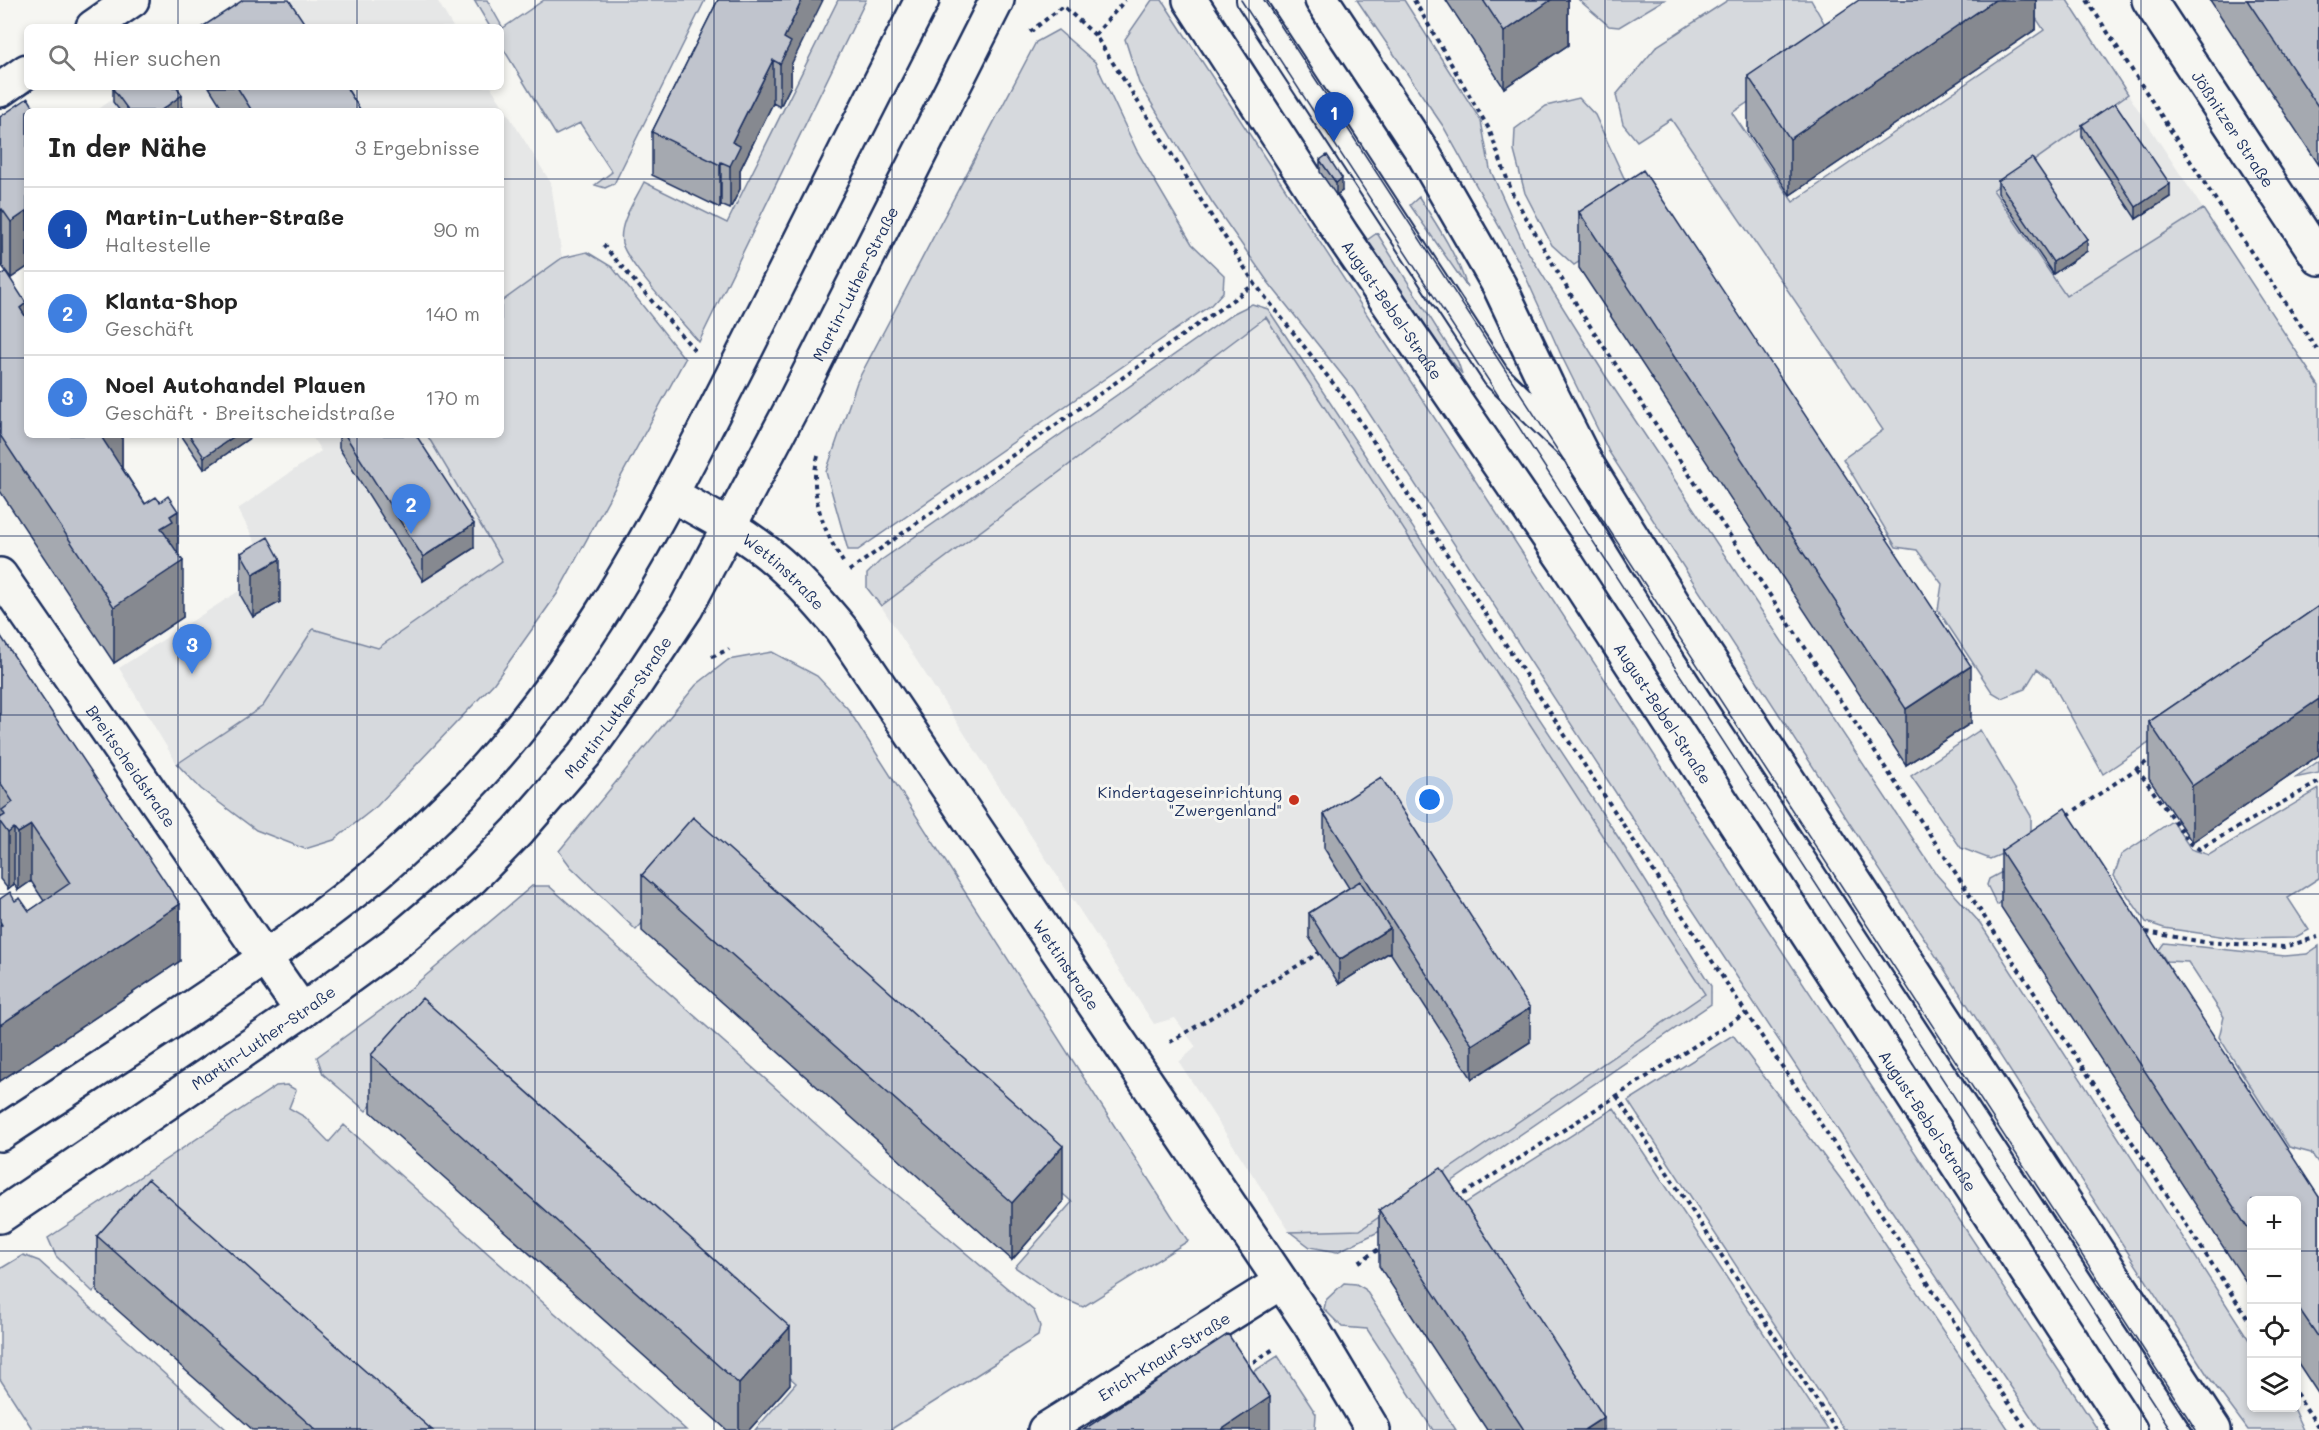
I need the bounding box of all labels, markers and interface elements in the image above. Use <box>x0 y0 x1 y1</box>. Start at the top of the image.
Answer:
search box <box>24 24 504 90</box>
icon: search <box>45 41 78 74</box>
text: Hier suchen <box>93 43 221 72</box>
street label: Jößnitzer Straße <box>2188 66 2280 191</box>
pin: 1 <box>1314 92 1354 142</box>
text: In der Nähe <box>48 130 207 164</box>
text: 3 Ergebnisse <box>355 134 480 160</box>
text: Martin-Luther-Straße <box>105 202 344 231</box>
street label: Martin-Luther-Straße <box>807 203 902 364</box>
text: 1 <box>63 216 72 242</box>
text: 90 m <box>434 216 480 242</box>
text: Haltestelle <box>105 231 211 257</box>
street label: August-Bebel-Straße <box>1338 236 1448 383</box>
text: Klanta-Shop <box>105 286 238 315</box>
text: 2 <box>62 300 73 326</box>
text: 140 m <box>425 300 480 326</box>
text: Geschäft <box>105 315 194 341</box>
text: Noel Autohandel Plauen <box>105 370 366 399</box>
text: 3 <box>62 384 74 410</box>
text: 170 m <box>425 384 480 410</box>
text: Geschäft · Breitscheidstraße <box>105 399 395 425</box>
pin: 2 <box>392 484 430 534</box>
street label: Wettinstraße <box>739 528 830 614</box>
pin: 3 <box>172 624 212 674</box>
street label: Martin-Luther-Straße <box>559 632 675 782</box>
street label: August-Bebel-Straße <box>1610 638 1717 787</box>
street label: Breitscheidstraße <box>82 701 182 831</box>
place label: Kindertageseinrichtung "Zwergenland" <box>1098 781 1282 820</box>
your location <box>1415 785 1444 814</box>
marker: Kindertageseinrichtung "Zwergenland" <box>1287 793 1301 807</box>
street label: Wettinstraße <box>1029 915 1105 1014</box>
street label: Martin-Luther-Straße <box>187 980 339 1094</box>
street label: August-Bebel-Straße <box>1875 1046 1982 1195</box>
map controls <box>2247 1196 2301 1412</box>
button: + <box>2247 1196 2301 1250</box>
button: − <box>2247 1250 2301 1304</box>
button: locate <box>2247 1304 2301 1358</box>
street label: Erich-Knauf-Straße <box>1094 1306 1233 1405</box>
button: layers <box>2247 1358 2301 1412</box>

